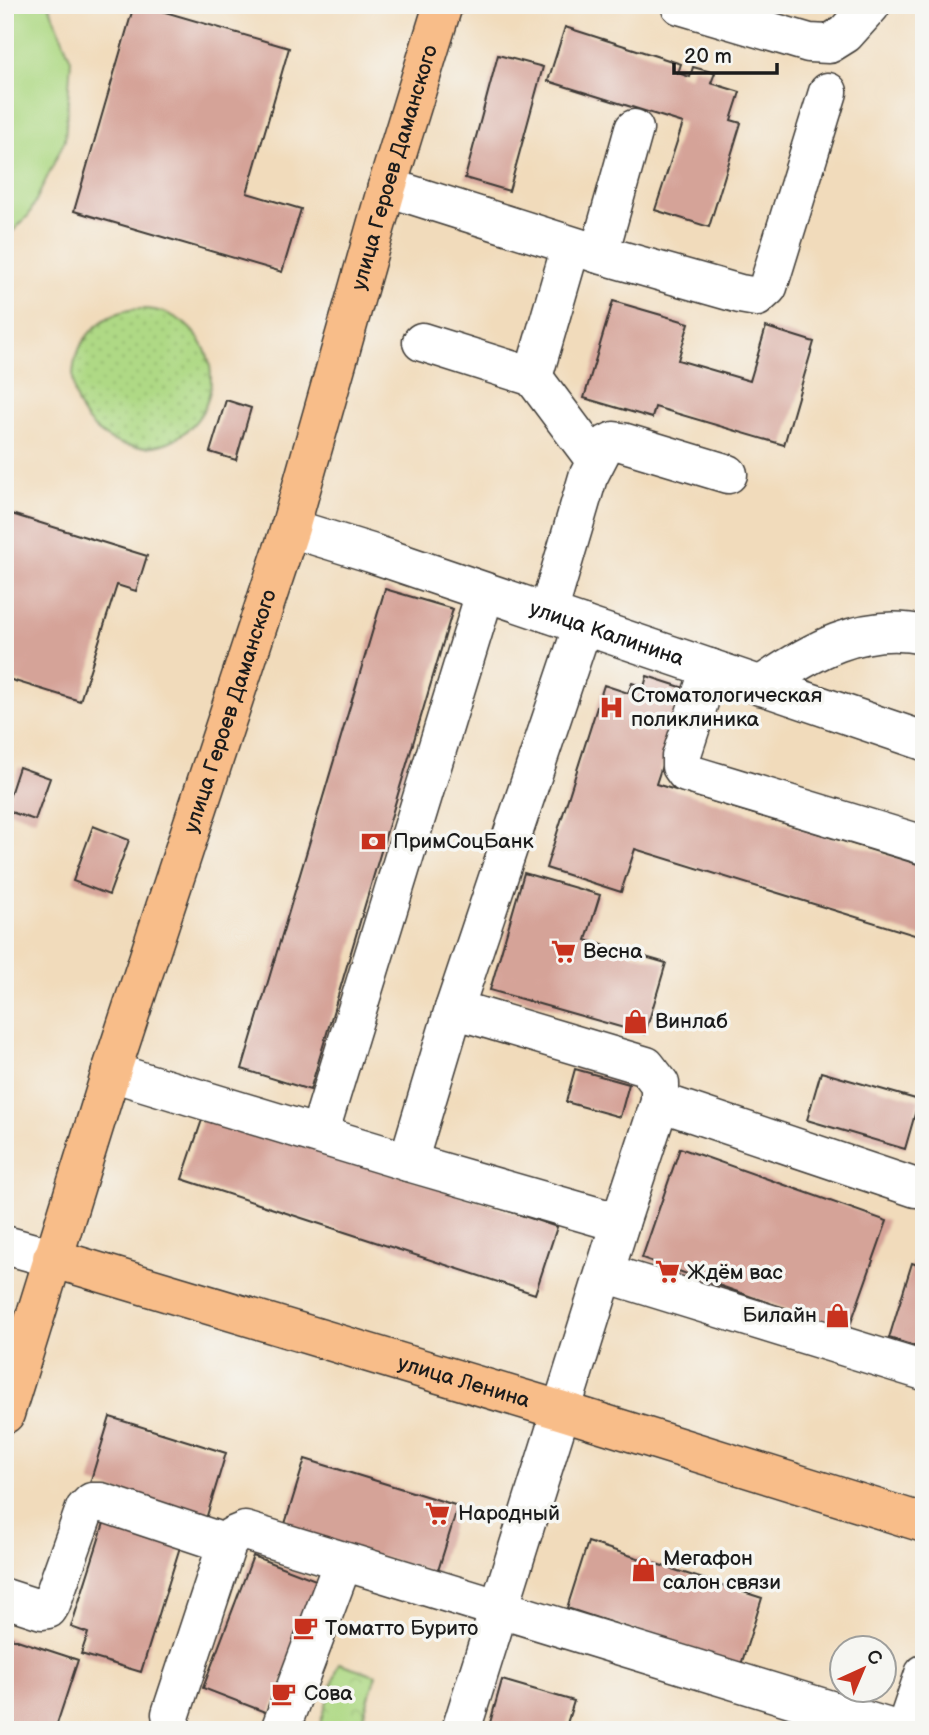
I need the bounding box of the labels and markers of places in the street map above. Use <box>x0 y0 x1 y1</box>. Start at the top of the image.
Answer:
place label: Стоматологическая поликлиника <box>631 683 822 732</box>
hospital icon: Стоматологическая поликлиника <box>597 693 625 721</box>
bank icon: ПримСоцБанк <box>359 827 387 855</box>
place label: ПримСоцБанк <box>393 829 534 854</box>
supermarket icon: Весна <box>549 937 577 965</box>
place label: Весна <box>583 939 643 964</box>
shop icon: Винлаб <box>621 1007 649 1035</box>
place label: Винлаб <box>655 1009 728 1034</box>
supermarket icon: Ждём вас <box>653 1258 681 1286</box>
place label: Ждём вас <box>687 1260 783 1285</box>
shop icon: Билайн <box>823 1301 851 1329</box>
place label: Билайн <box>743 1303 817 1328</box>
supermarket icon: Народный <box>424 1499 452 1527</box>
place label: Народный <box>458 1501 560 1526</box>
place label: Мегафон салон связи <box>663 1546 781 1595</box>
shop icon: Мегафон салон связи <box>629 1556 657 1584</box>
cafe icon: Томатто Бурито <box>291 1614 319 1642</box>
place label: Томатто Бурито <box>325 1616 478 1641</box>
cafe icon: Сова <box>270 1679 298 1707</box>
place label: Сова <box>304 1681 353 1706</box>

